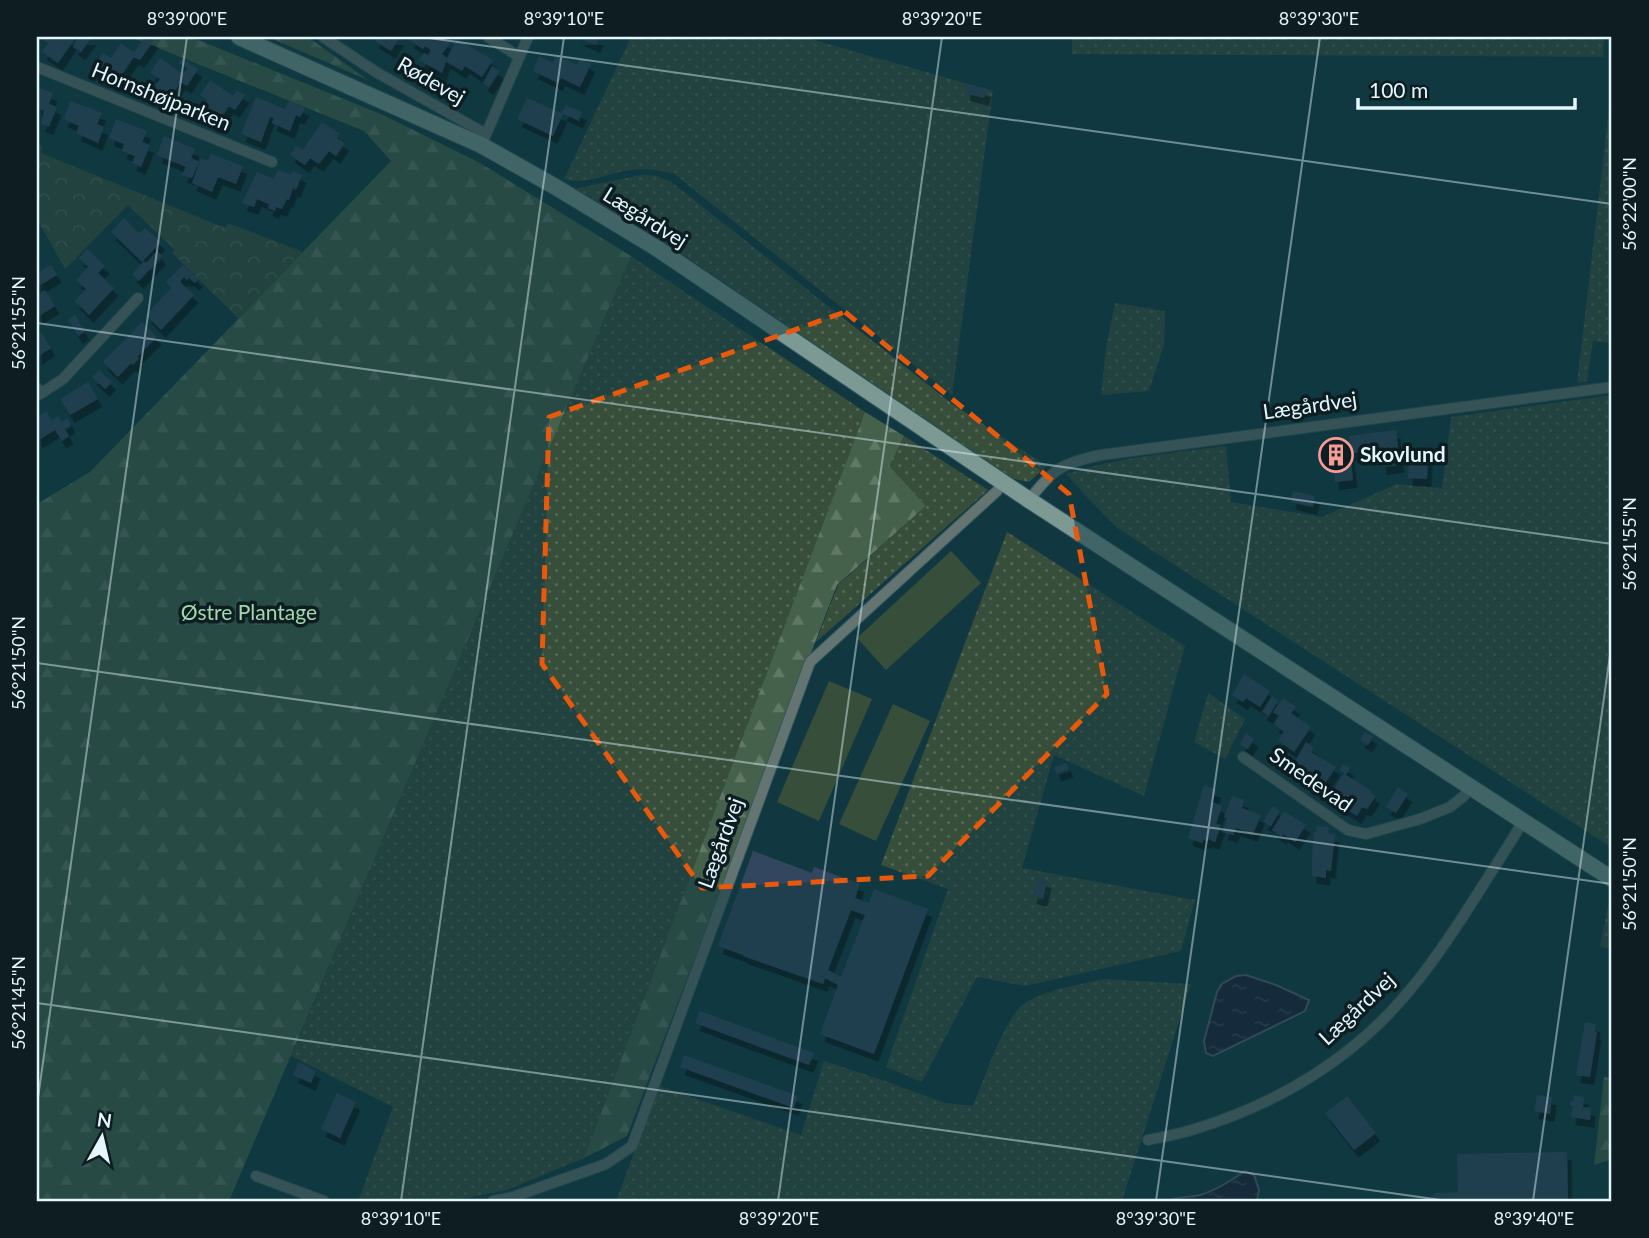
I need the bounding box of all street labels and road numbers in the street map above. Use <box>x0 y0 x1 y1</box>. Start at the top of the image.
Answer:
street label: Rødevej <box>394 50 470 109</box>
street label: Hornshøjparken <box>89 56 235 135</box>
street label: Lægårdvej <box>599 181 693 252</box>
street label: Lægårdvej <box>1261 386 1358 423</box>
street label: Smedevad <box>1266 741 1358 816</box>
street label: Lægårdvej <box>692 794 748 891</box>
street label: Lægårdvej <box>1313 966 1399 1049</box>

